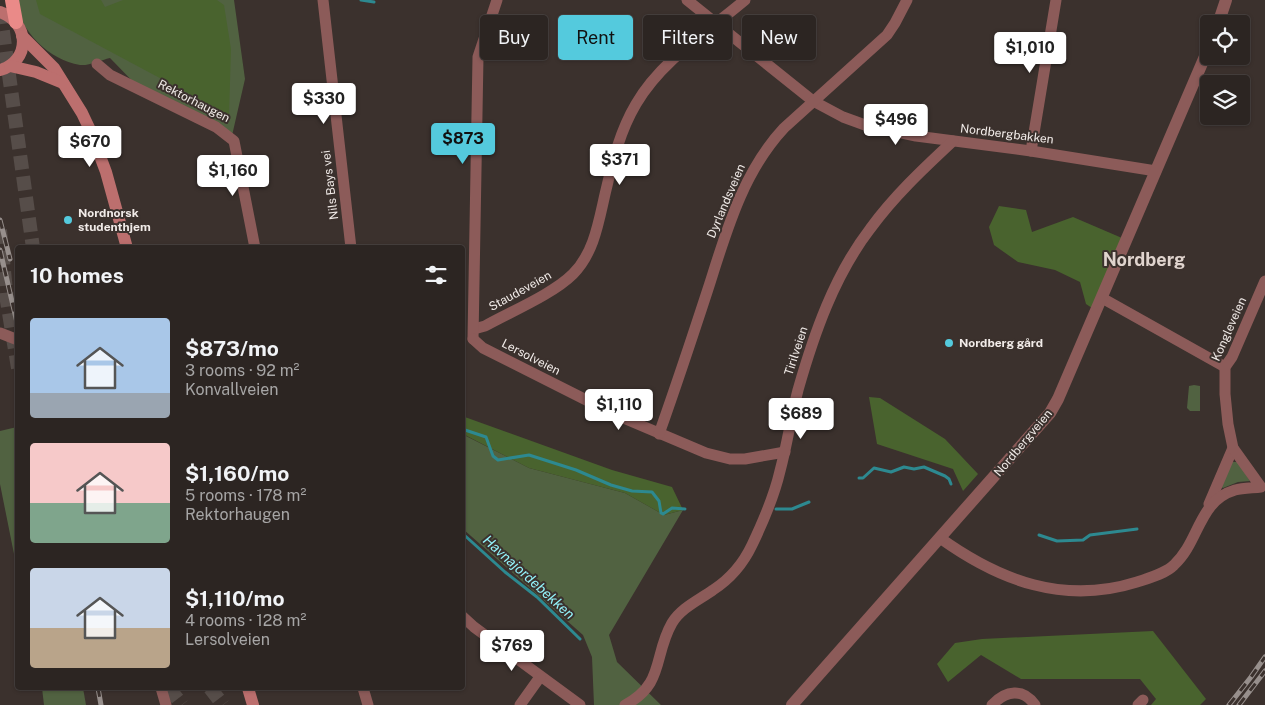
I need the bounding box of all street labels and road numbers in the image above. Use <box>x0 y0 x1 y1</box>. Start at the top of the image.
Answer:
street label: Rektorhaugen <box>156 77 232 125</box>
street label: Nordbergbakken <box>959 121 1055 147</box>
street label: Nils Bays vei <box>319 149 341 221</box>
street label: Dyrlandsveien <box>704 162 748 240</box>
street label: Staudeveien <box>486 268 554 314</box>
street label: Kongleveien <box>1209 295 1249 363</box>
street label: Tirilveien <box>782 325 811 377</box>
street label: Lersolveien <box>499 336 563 378</box>
street label: Nordbergveien <box>991 407 1055 479</box>

